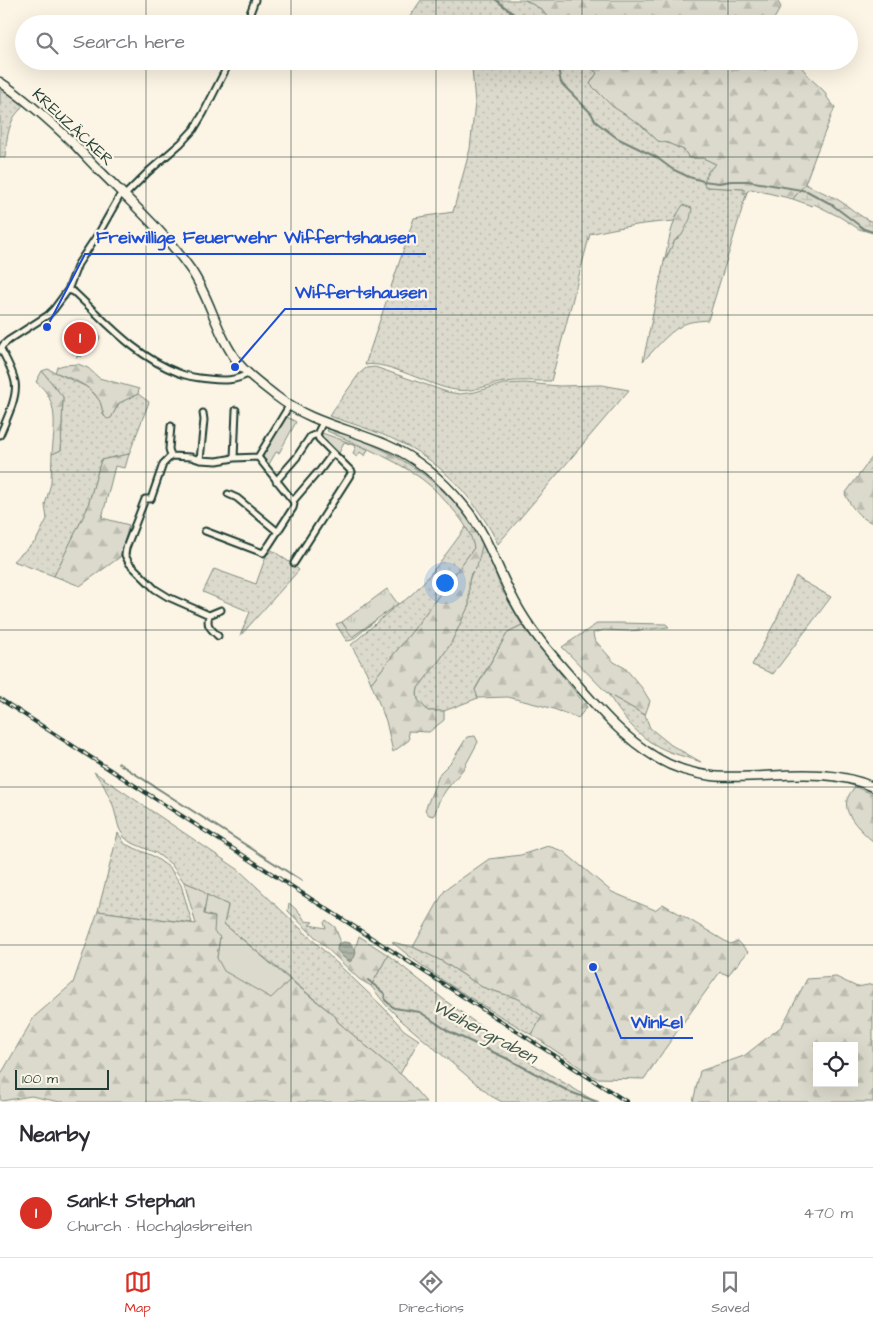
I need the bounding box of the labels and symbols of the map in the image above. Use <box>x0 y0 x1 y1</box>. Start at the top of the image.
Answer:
street label: KREUZÄCKER <box>27 83 119 171</box>
callout: Freiwillige Feuerwehr Wiffertshausen <box>85 221 426 254</box>
text: Freiwillige Feuerwehr Wiffertshausen <box>96 225 416 251</box>
callout: Wiffertshausen <box>285 276 437 309</box>
text: Wiffertshausen <box>294 280 427 305</box>
pin: 1 <box>64 319 96 357</box>
your location <box>432 570 458 596</box>
water label: Weihergraben <box>428 994 543 1072</box>
callout: Winkel <box>621 1005 693 1038</box>
text: Winkel <box>630 1010 683 1035</box>
scale bar <box>15 1067 109 1090</box>

